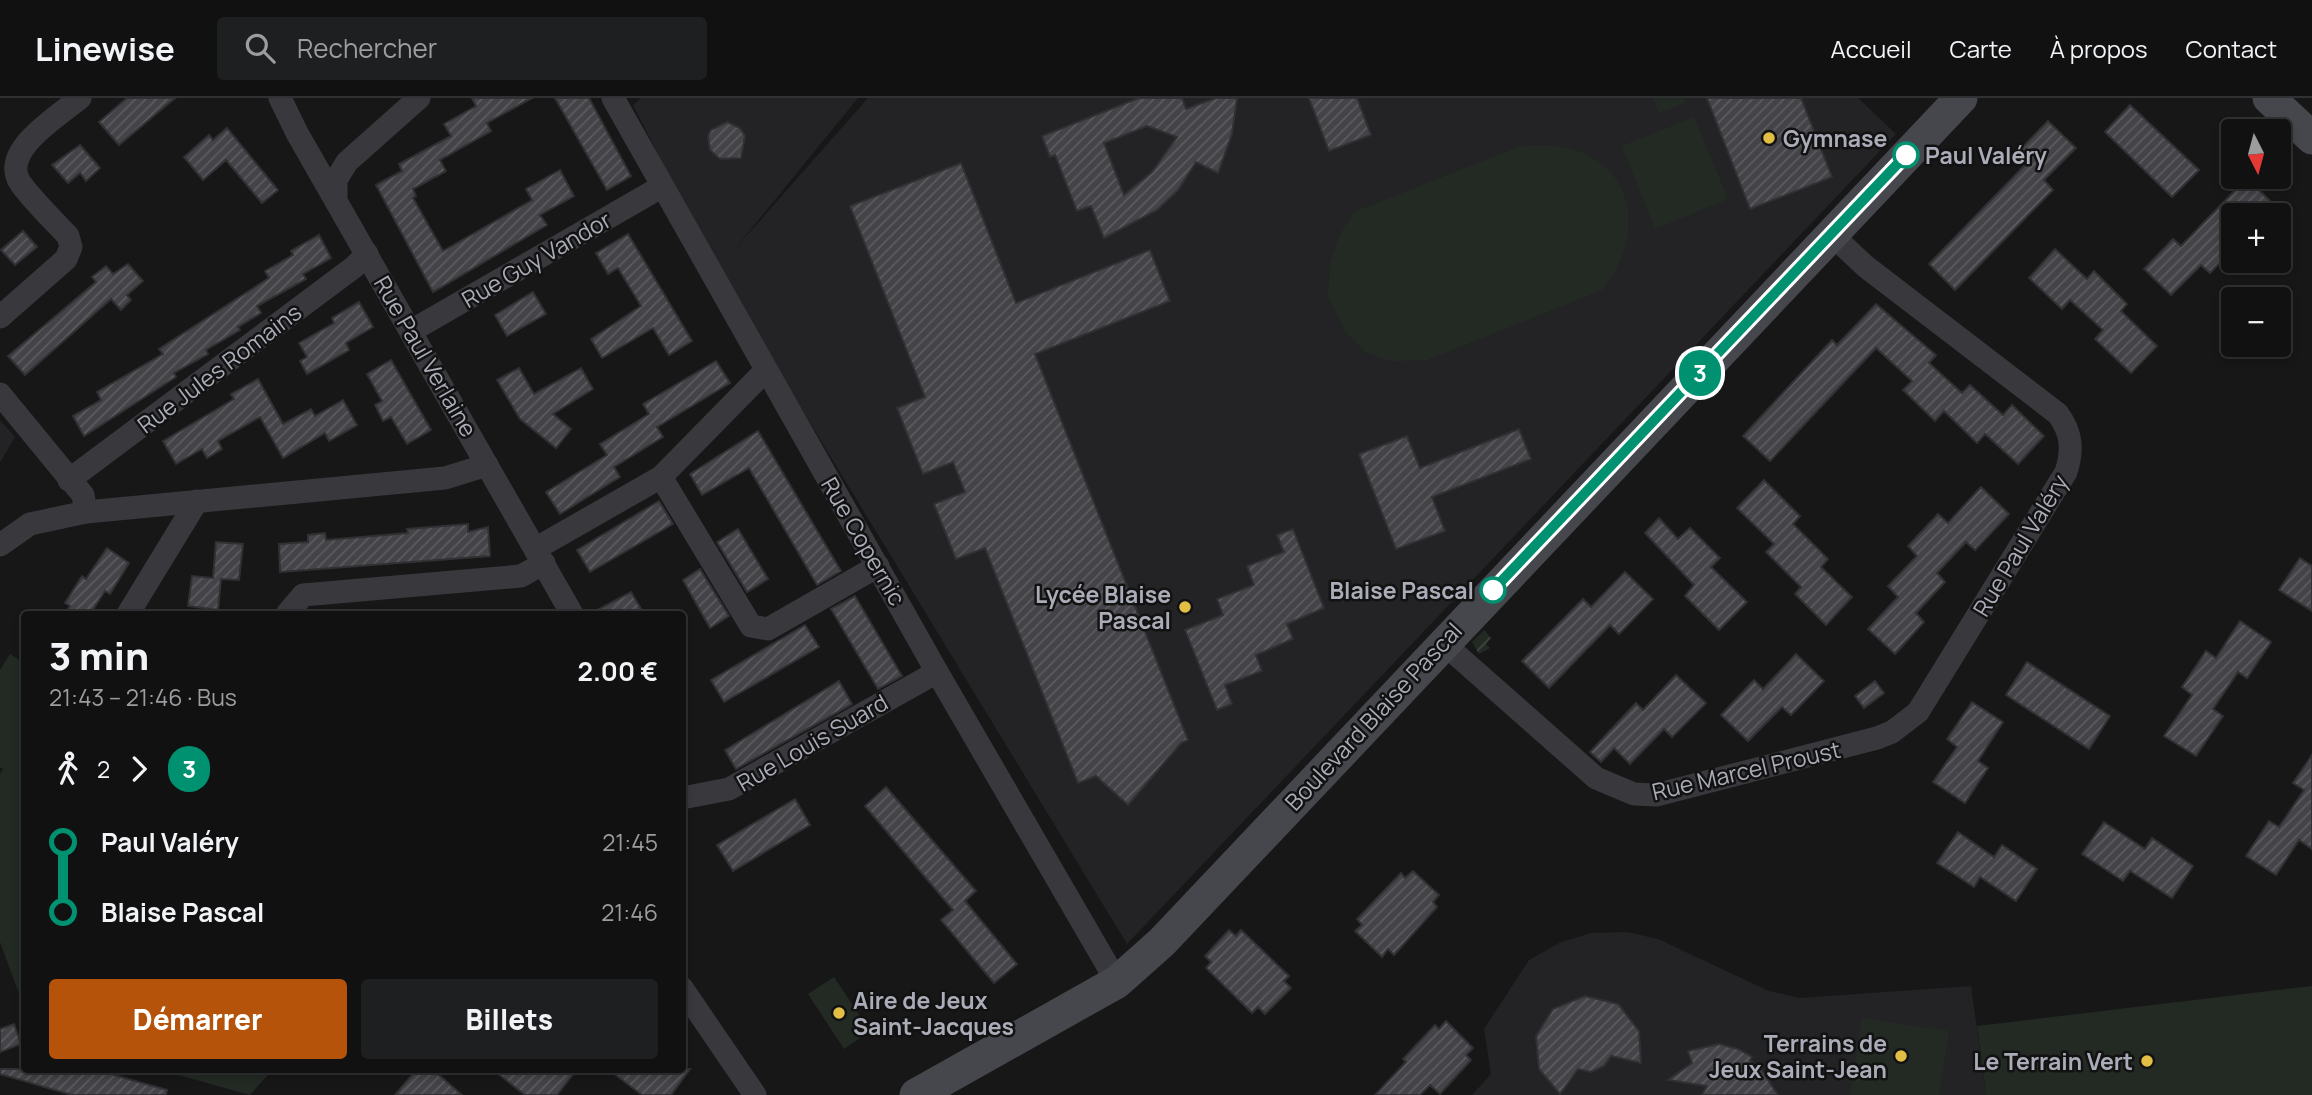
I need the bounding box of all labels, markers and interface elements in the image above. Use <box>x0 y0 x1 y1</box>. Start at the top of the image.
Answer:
search box <box>217 17 707 80</box>
text: Linewise <box>35 26 175 71</box>
icon: search <box>241 29 279 67</box>
text: Rechercher <box>297 30 437 66</box>
text: Accueil <box>1831 32 1911 65</box>
text: Carte <box>1949 32 2012 65</box>
text: À propos <box>2050 32 2148 65</box>
text: Contact <box>2186 32 2277 65</box>
north arrow <box>2221 119 2291 189</box>
map controls <box>2221 119 2291 357</box>
place label: Gymnase <box>1783 122 1887 154</box>
marker: Gymnase <box>1761 130 1777 146</box>
place label: Paul Valéry <box>1925 139 2047 171</box>
marker: Paul Valéry <box>1893 142 1919 168</box>
street label: Rue Guy Vandor <box>455 203 617 315</box>
button: + <box>2221 203 2291 273</box>
street label: Rue Paul Verlaine <box>367 270 485 442</box>
button: − <box>2221 287 2291 357</box>
street label: Rue Jules Romains <box>130 296 308 440</box>
line badge: 3 <box>1677 350 1723 396</box>
text: 3 <box>1693 356 1707 389</box>
street label: Rue Paul Valéry <box>1965 468 2075 622</box>
street label: Rue Copernic <box>814 471 914 611</box>
place label: Blaise Pascal <box>1330 574 1474 606</box>
marker: Blaise Pascal <box>1480 577 1506 603</box>
place label: Lycée Blaise Pascal <box>1035 578 1171 636</box>
marker: Lycée Blaise Pascal <box>1177 599 1193 615</box>
street label: Boulevard Blaise Pascal <box>1277 615 1469 817</box>
text: 3 min <box>49 629 149 681</box>
text: 2.00 € <box>577 653 658 689</box>
text: 21:43 – 21:46 · Bus <box>49 681 237 713</box>
street label: Rue Louis Suard <box>731 686 893 798</box>
street label: Rue Marcel Proust <box>1649 733 1843 807</box>
icon: walk <box>49 750 87 788</box>
icon: forward <box>120 750 158 788</box>
text: 3 <box>182 752 196 785</box>
text: 2 <box>97 753 110 785</box>
text: Paul Valéry <box>101 824 239 860</box>
text: 21:45 <box>602 826 658 858</box>
text: Blaise Pascal <box>101 894 264 930</box>
text: 21:46 <box>601 896 658 928</box>
button: Démarrer <box>49 979 347 1059</box>
button: Billets <box>361 979 658 1059</box>
place label: Aire de Jeux Saint-Jacques <box>853 984 1014 1042</box>
marker: Aire de Jeux Saint-Jacques <box>831 1005 847 1021</box>
place label: Terrains de Jeux Saint-Jean <box>1709 1027 1887 1085</box>
place label: Le Terrain Vert <box>1973 1045 2133 1077</box>
marker: Terrains de Jeux Saint-Jean <box>1893 1048 1909 1064</box>
marker: Le Terrain Vert <box>2139 1053 2155 1069</box>

